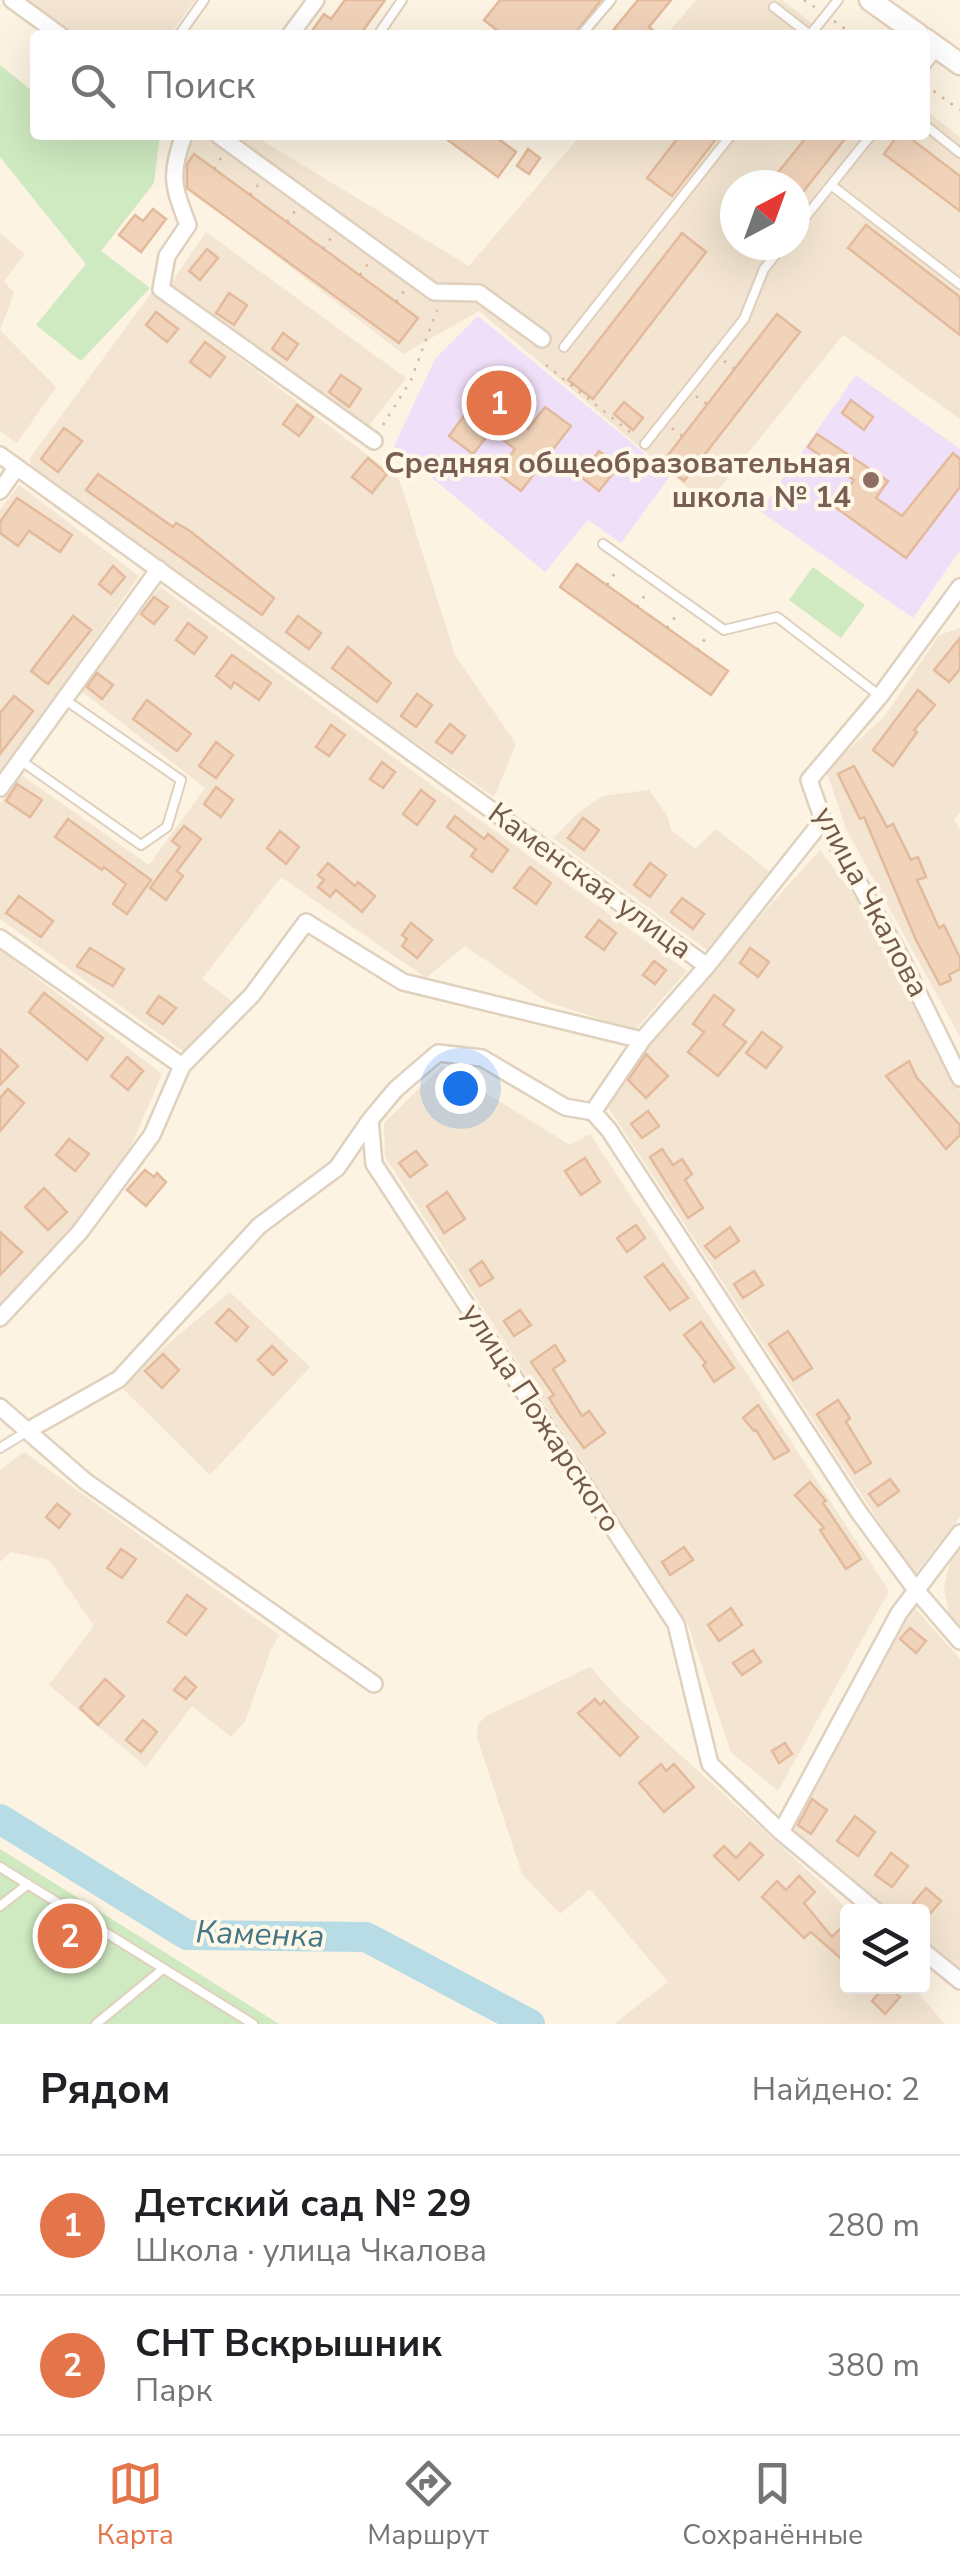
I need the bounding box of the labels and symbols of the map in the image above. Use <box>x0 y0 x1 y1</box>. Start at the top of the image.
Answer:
north arrow <box>720 170 810 260</box>
pin: 1 <box>466 366 532 440</box>
place label: Средняя общеобразовательная школа № 14 <box>384 443 851 518</box>
marker: Средняя общеобразовательная школа № 14 <box>860 469 882 491</box>
street label: Каменская улица <box>480 793 700 969</box>
street label: улица Чкалова <box>804 799 938 1005</box>
your location <box>435 1063 486 1114</box>
street label: улица Пожарского <box>451 1295 631 1541</box>
pin: 2 <box>38 1898 102 1974</box>
water label: Каменка <box>195 1910 325 1958</box>

